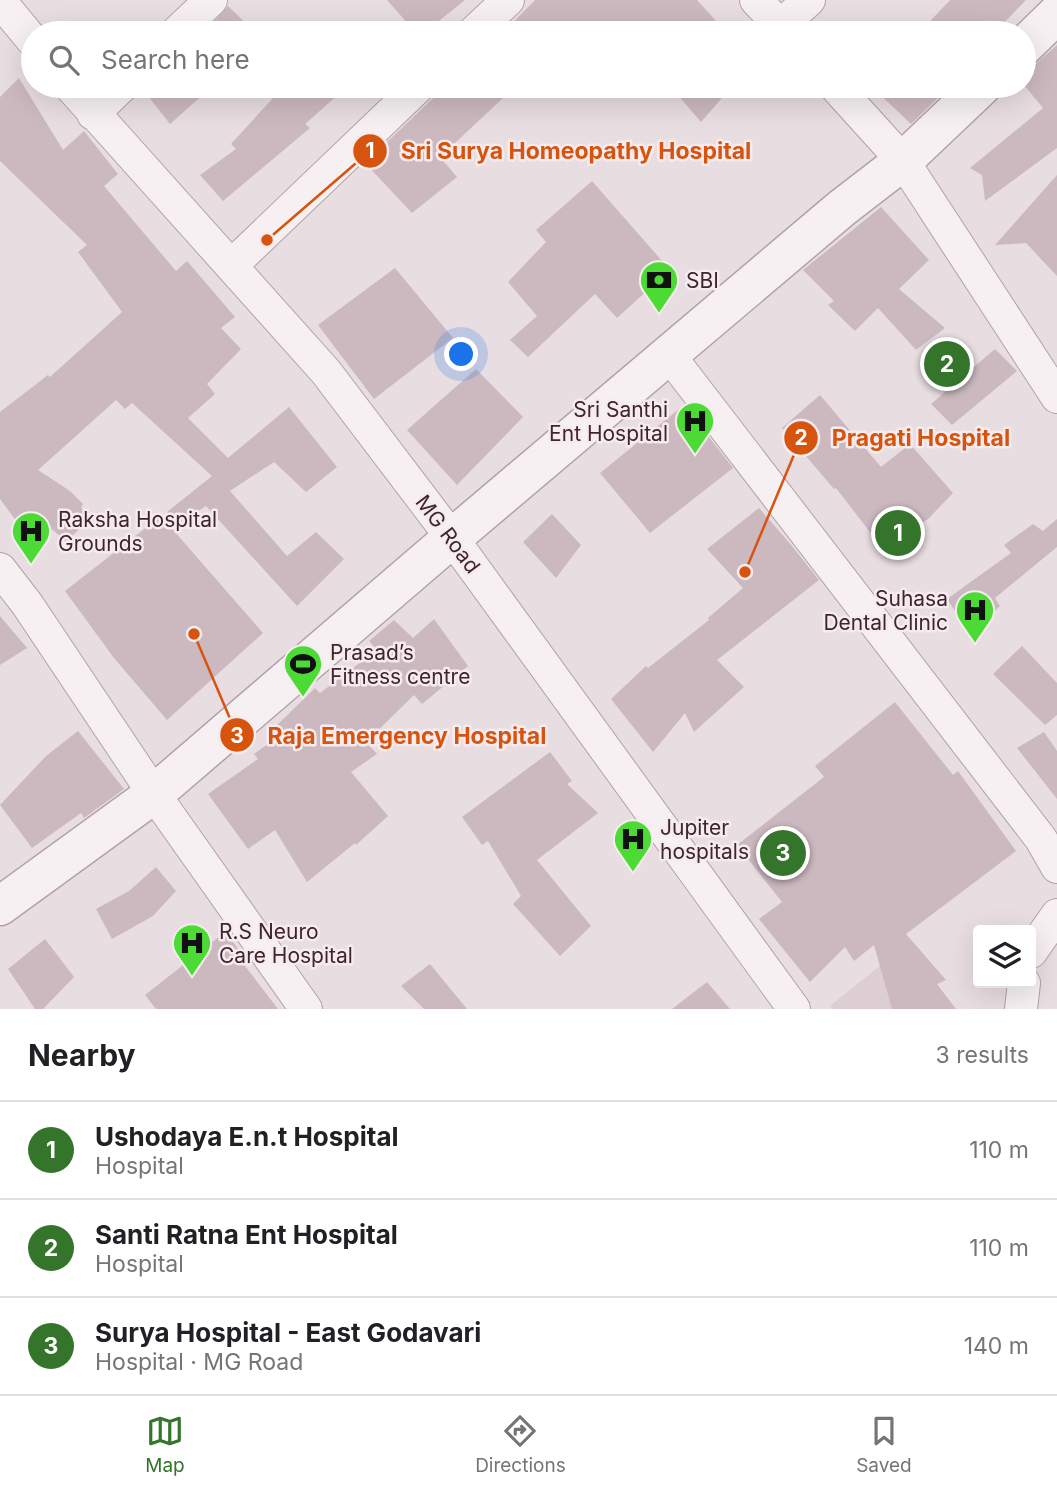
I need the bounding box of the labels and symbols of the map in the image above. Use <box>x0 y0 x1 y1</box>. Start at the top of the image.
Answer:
callout: Sri Surya Homeopathy Hospital <box>352 129 766 173</box>
text: Sri Surya Homeopathy Hospital <box>401 137 751 165</box>
text: 1 <box>365 138 375 163</box>
bank icon: SBI <box>638 259 680 314</box>
place label: SBI <box>686 268 719 293</box>
your location <box>444 337 478 371</box>
pin: 2 <box>924 338 970 390</box>
place label: Sri Santhi Ent Hospital <box>549 397 668 446</box>
hospital icon: Sri Santhi Ent Hospital <box>674 400 716 455</box>
callout: Pragati Hospital <box>783 416 1025 460</box>
text: Pragati Hospital <box>832 424 1010 452</box>
text: 2 <box>794 425 808 450</box>
street label: MG Road <box>411 490 485 578</box>
place label: Raksha Hospital Grounds <box>58 507 217 556</box>
pin: 1 <box>875 507 921 559</box>
hospital icon: Raksha Hospital Grounds <box>10 510 52 565</box>
place label: Suhasa Dental Clinic <box>823 586 948 635</box>
hospital icon: Suhasa Dental Clinic <box>954 589 996 644</box>
place label: Prasad’s Fitness centre <box>330 640 470 689</box>
sports icon: Prasad’s Fitness centre <box>282 643 324 698</box>
callout: Raja Emergency Hospital <box>219 713 561 757</box>
text: Raja Emergency Hospital <box>268 722 546 750</box>
text: 3 <box>230 723 244 748</box>
place label: Jupiter hospitals <box>660 815 749 864</box>
hospital icon: Jupiter hospitals <box>612 818 654 873</box>
pin: 3 <box>760 827 806 879</box>
place label: R.S Neuro Care Hospital <box>219 919 353 968</box>
hospital icon: R.S Neuro Care Hospital <box>171 922 213 977</box>

